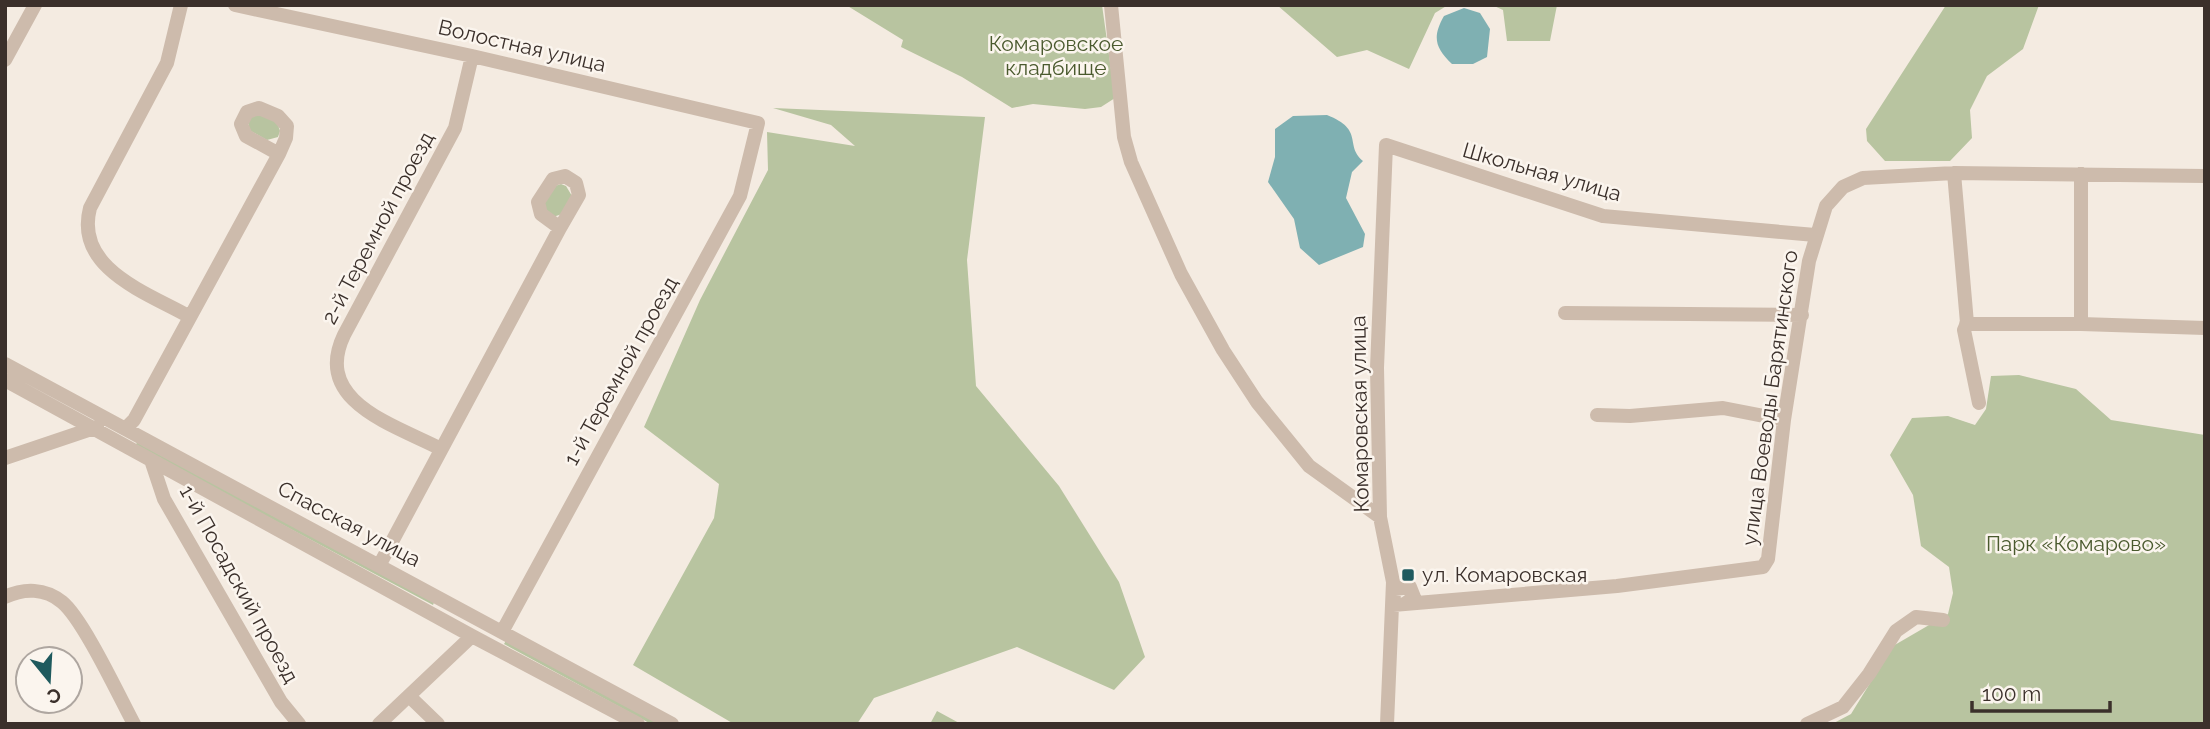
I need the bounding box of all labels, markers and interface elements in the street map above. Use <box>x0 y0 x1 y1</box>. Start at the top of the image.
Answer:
street label: Волостная улица <box>436 14 608 77</box>
park label: Комаровское кладбище <box>989 31 1123 80</box>
street label: 2-й Теремной проезд <box>316 127 439 328</box>
street label: Школьная улица <box>1460 137 1624 206</box>
street label: улица Воеводы Барятинского <box>1736 249 1803 547</box>
street label: 1-й Теремной проезд <box>558 272 683 469</box>
street label: Комаровская улица <box>1345 315 1374 513</box>
street label: Спасская улица <box>274 475 425 572</box>
street label: 1-й Посадский проезд <box>175 480 304 687</box>
park label: Парк «Комарово» <box>1986 531 2166 556</box>
place label: ул. Комаровская <box>1422 562 1587 587</box>
marker: ул. Комаровская <box>1400 567 1416 583</box>
north arrow <box>14 645 84 715</box>
scale bar <box>1972 670 2110 714</box>
text: 100 m <box>1982 681 2041 706</box>
text: С <box>45 684 64 709</box>

